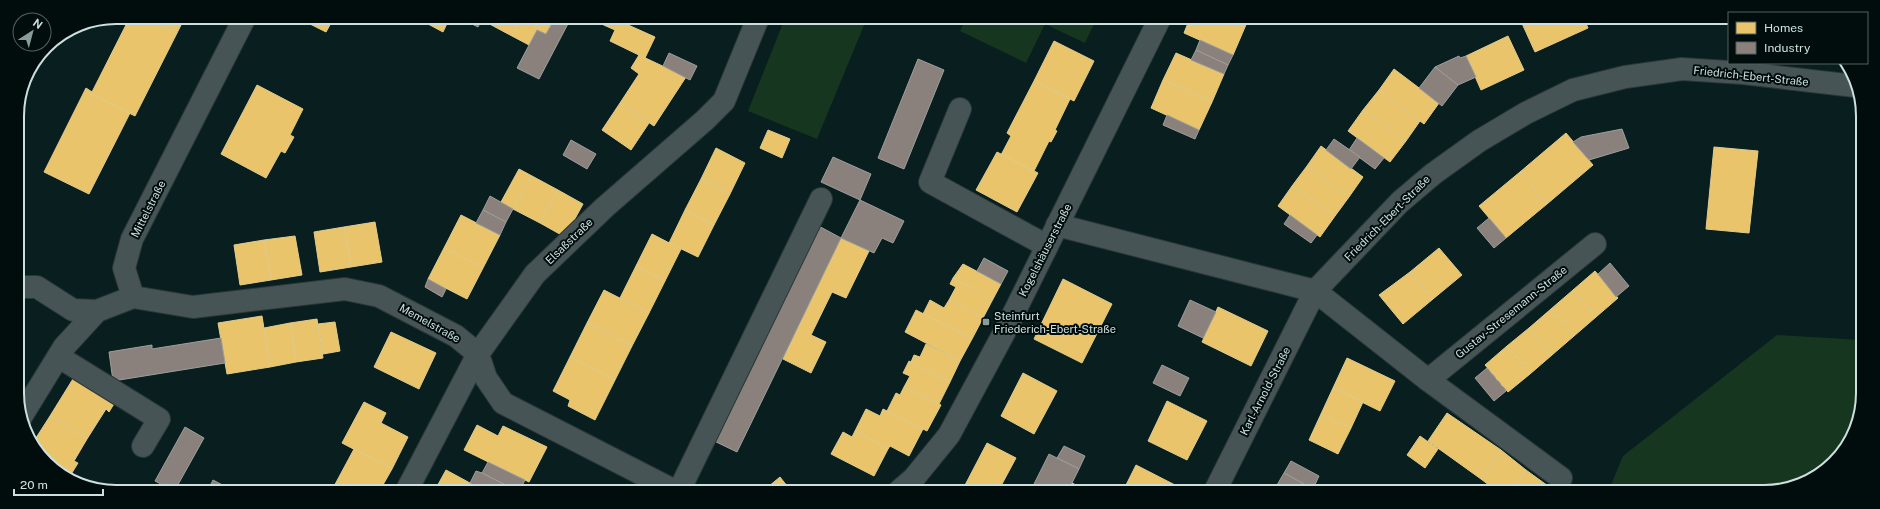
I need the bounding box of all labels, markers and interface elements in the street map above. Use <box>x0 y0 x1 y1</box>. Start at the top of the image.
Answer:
north arrow <box>12 12 52 52</box>
legend <box>1728 12 1868 64</box>
text: N <box>31 17 45 31</box>
text: Homes <box>1764 21 1803 35</box>
text: Industry <box>1764 41 1811 55</box>
street label: Friedrich-Ebert-Straße <box>1693 64 1809 88</box>
street label: Friedrich-Ebert-Straße <box>1342 173 1432 263</box>
street label: Mittelstraße <box>128 178 168 240</box>
street label: Kogelshäuserstraße <box>1016 202 1074 298</box>
street label: Elsaßstraße <box>543 216 595 266</box>
street label: Gustav-Stresemann-Straße <box>1453 263 1569 361</box>
street label: Memelstraße <box>398 301 462 345</box>
place label: Steinfurt Friederich-Ebert-Straße <box>994 310 1116 335</box>
marker: Steinfurt Friederich-Ebert-Straße <box>981 317 991 327</box>
street label: Karl-Arnold-Straße <box>1238 345 1292 437</box>
scale bar <box>14 471 103 497</box>
text: 20 m <box>20 478 48 492</box>

